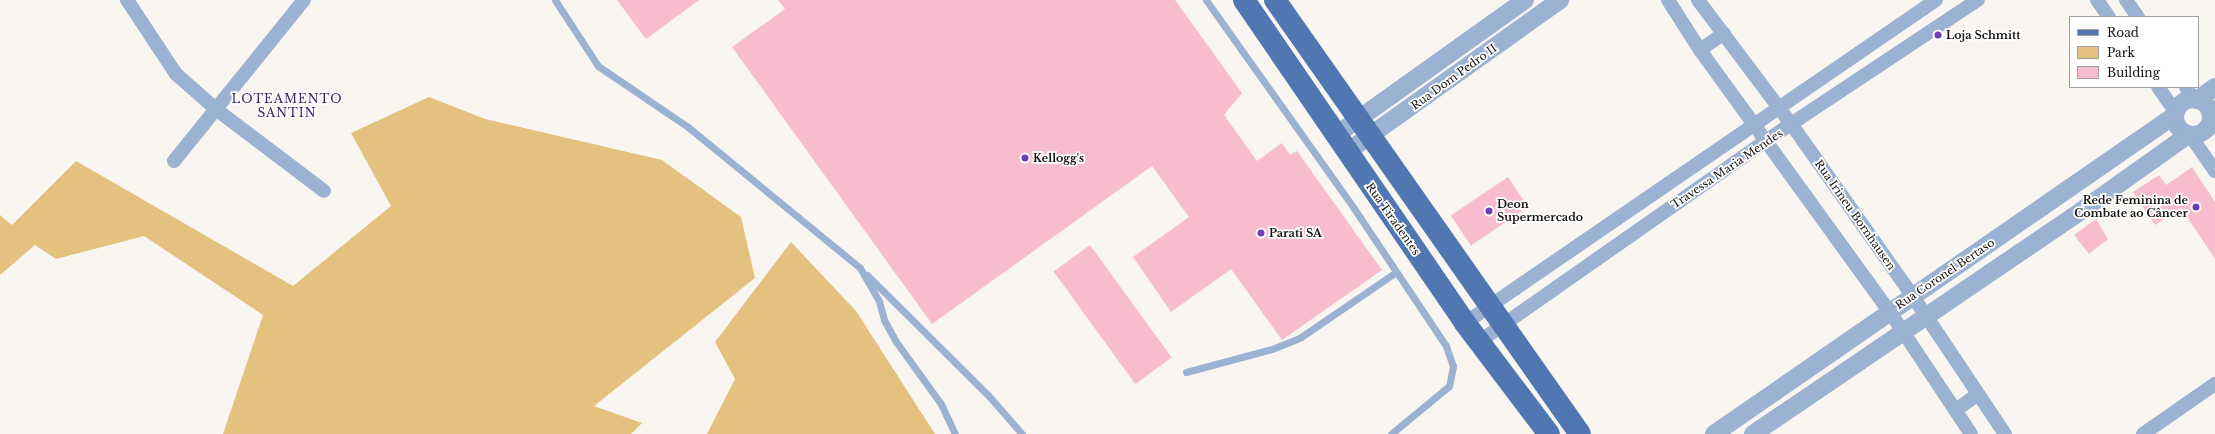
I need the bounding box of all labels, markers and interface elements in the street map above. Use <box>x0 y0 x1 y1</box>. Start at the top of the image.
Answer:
legend <box>2069 16 2199 88</box>
text: Road <box>2107 25 2139 40</box>
place label: Loja Schmitt <box>1946 28 2020 42</box>
marker: Loja Schmitt <box>1933 30 1943 40</box>
street label: Rua Dom Pedro II <box>1409 41 1499 113</box>
text: Park <box>2107 45 2135 60</box>
text: Building <box>2107 65 2160 80</box>
district label: LOTEAMENTO SANTIN <box>232 92 342 120</box>
street label: Travessa Maria Mendes <box>1669 127 1785 211</box>
place label: Kellogg's <box>1033 151 1084 165</box>
marker: Kellogg's <box>1020 153 1030 163</box>
street label: Rua Irineu Bornhausen <box>1812 157 1898 273</box>
street label: Rua Tiradentes <box>1363 180 1423 258</box>
place label: Rede Feminina de Combate ao Câncer <box>2074 194 2188 220</box>
place label: Deon Supermercado <box>1497 198 1583 224</box>
marker: Rede Feminina de Combate ao Câncer <box>2191 202 2201 212</box>
marker: Deon Supermercado <box>1484 206 1494 216</box>
place label: Parati SA <box>1269 226 1322 240</box>
marker: Parati SA <box>1256 228 1266 238</box>
street label: Rua Coronel Bertaso <box>1893 236 1997 312</box>

